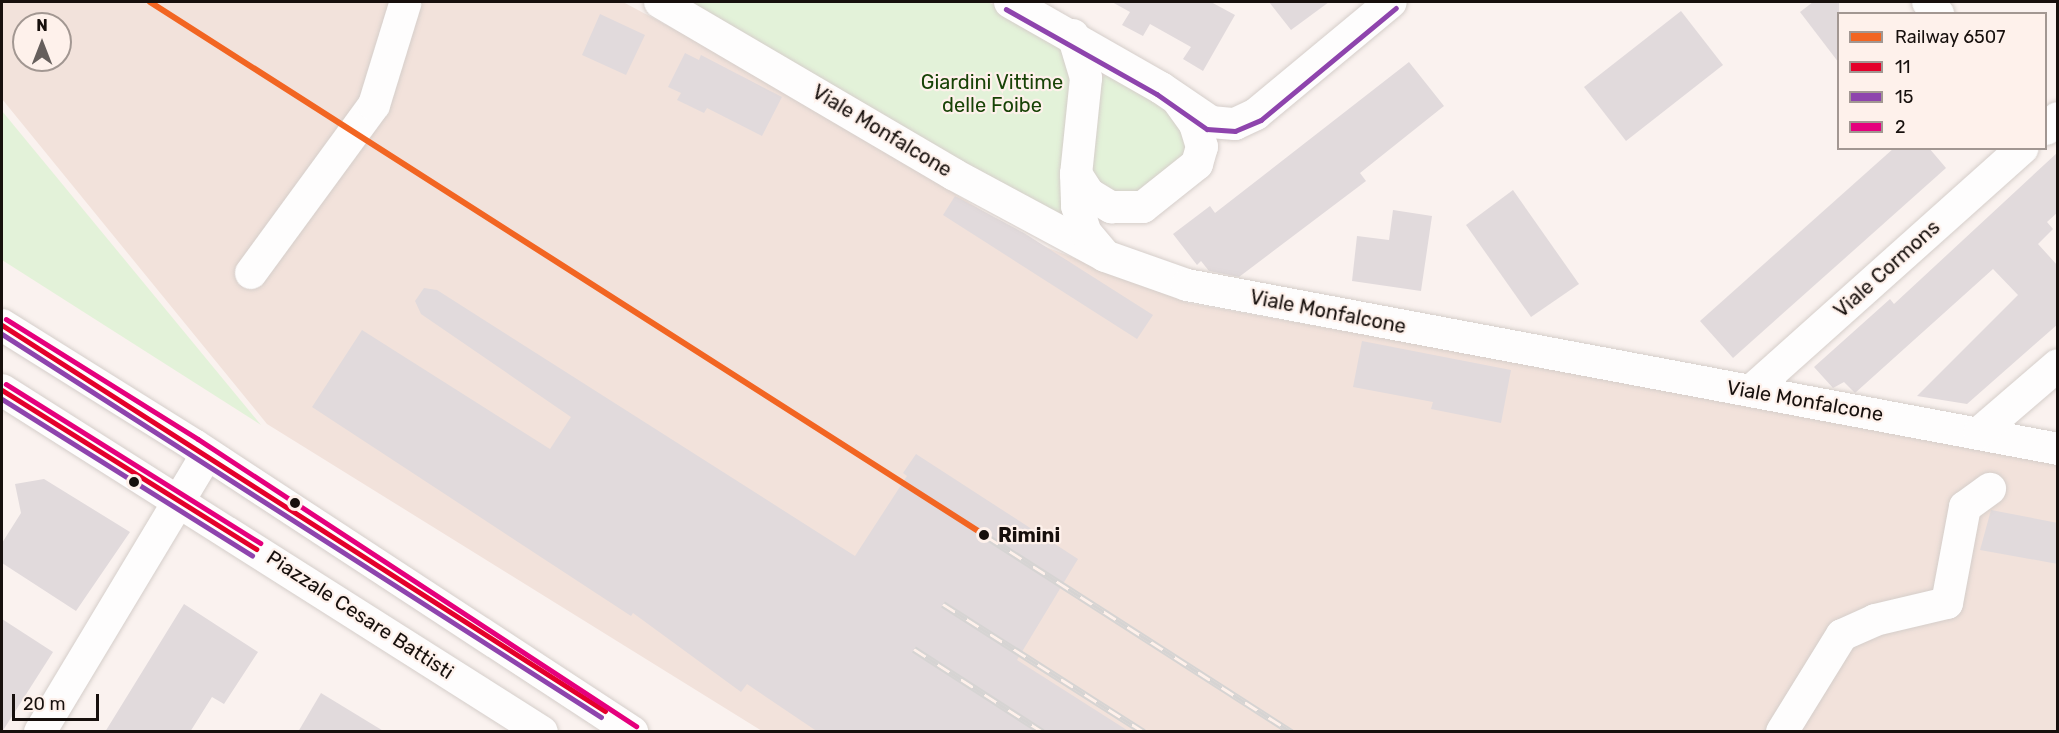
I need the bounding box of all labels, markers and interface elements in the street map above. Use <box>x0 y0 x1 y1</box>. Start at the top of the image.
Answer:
north arrow <box>12 12 72 72</box>
legend <box>1837 12 2047 150</box>
text: N <box>36 16 48 35</box>
text: Railway 6507 <box>1895 26 2005 48</box>
text: 11 <box>1895 56 1910 78</box>
park label: Giardini Vittime delle Foibe <box>921 70 1063 117</box>
street label: Viale Monfalcone <box>808 80 956 182</box>
text: 15 <box>1895 86 1913 108</box>
text: 2 <box>1895 116 1906 138</box>
street label: Viale Cormons <box>1829 215 1945 323</box>
street label: Viale Monfalcone <box>1248 285 1408 339</box>
street label: Viale Monfalcone <box>1725 375 1885 427</box>
unlabelled marker <box>128 476 140 488</box>
unlabelled marker <box>289 497 301 509</box>
place label: Rimini <box>998 523 1060 547</box>
marker: Rimini <box>975 526 993 544</box>
street label: Piazzale Cesare Battisti <box>262 546 458 684</box>
scale bar <box>15 682 102 720</box>
text: 20 m <box>23 693 65 715</box>

